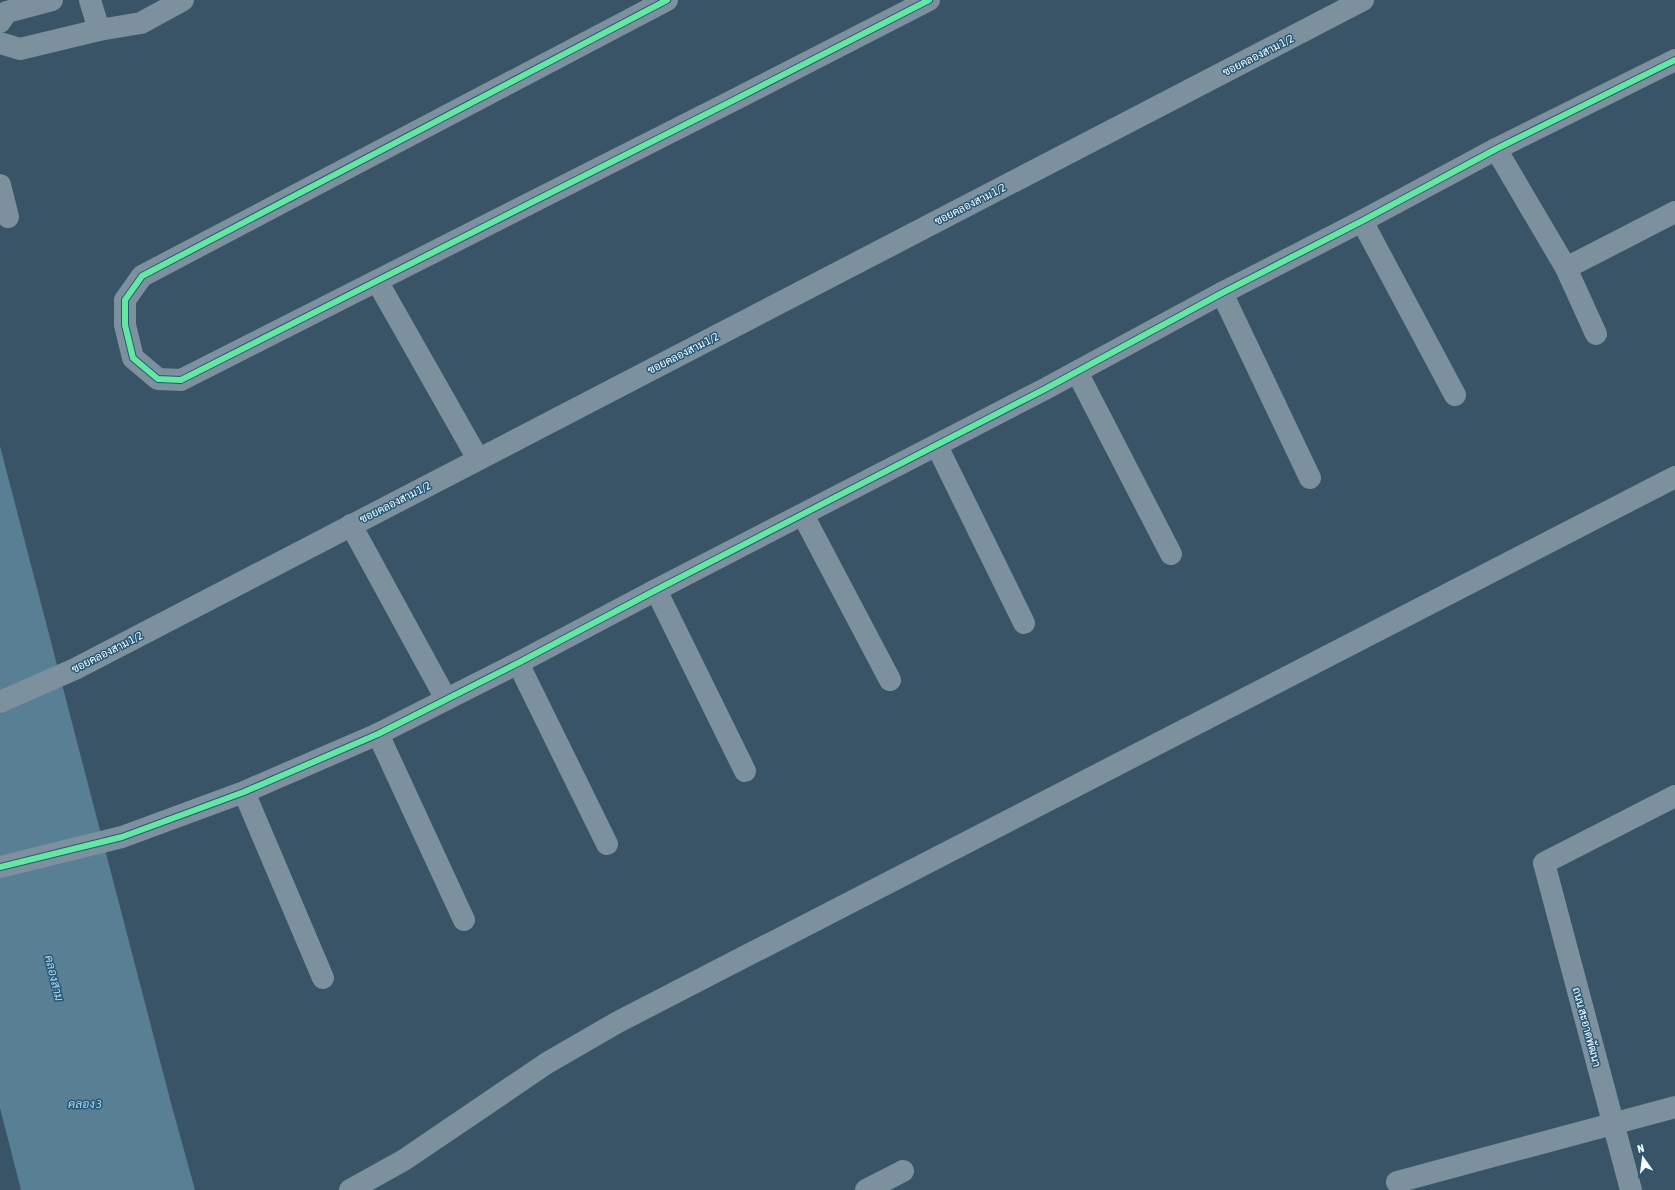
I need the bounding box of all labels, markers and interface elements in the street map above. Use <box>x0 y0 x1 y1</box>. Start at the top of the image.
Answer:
street label: ซอยคลองสาม 1/2 <box>1221 32 1295 78</box>
street label: ซอยคลองสาม 1/2 <box>933 181 1007 227</box>
street label: ซอยคลองสาม 1/2 <box>646 330 720 376</box>
street label: ซอยคลองสาม 1/2 <box>358 479 432 525</box>
street label: ซอยคลองสาม 1/2 <box>70 629 144 675</box>
water label: คลองสาม <box>42 954 67 1003</box>
street label: ถนน สะอาดพัฒนา <box>1571 986 1604 1068</box>
water label: คลอง 3 <box>68 1097 102 1111</box>
north arrow <box>1623 1138 1663 1178</box>
text: N <box>1636 1142 1645 1155</box>

